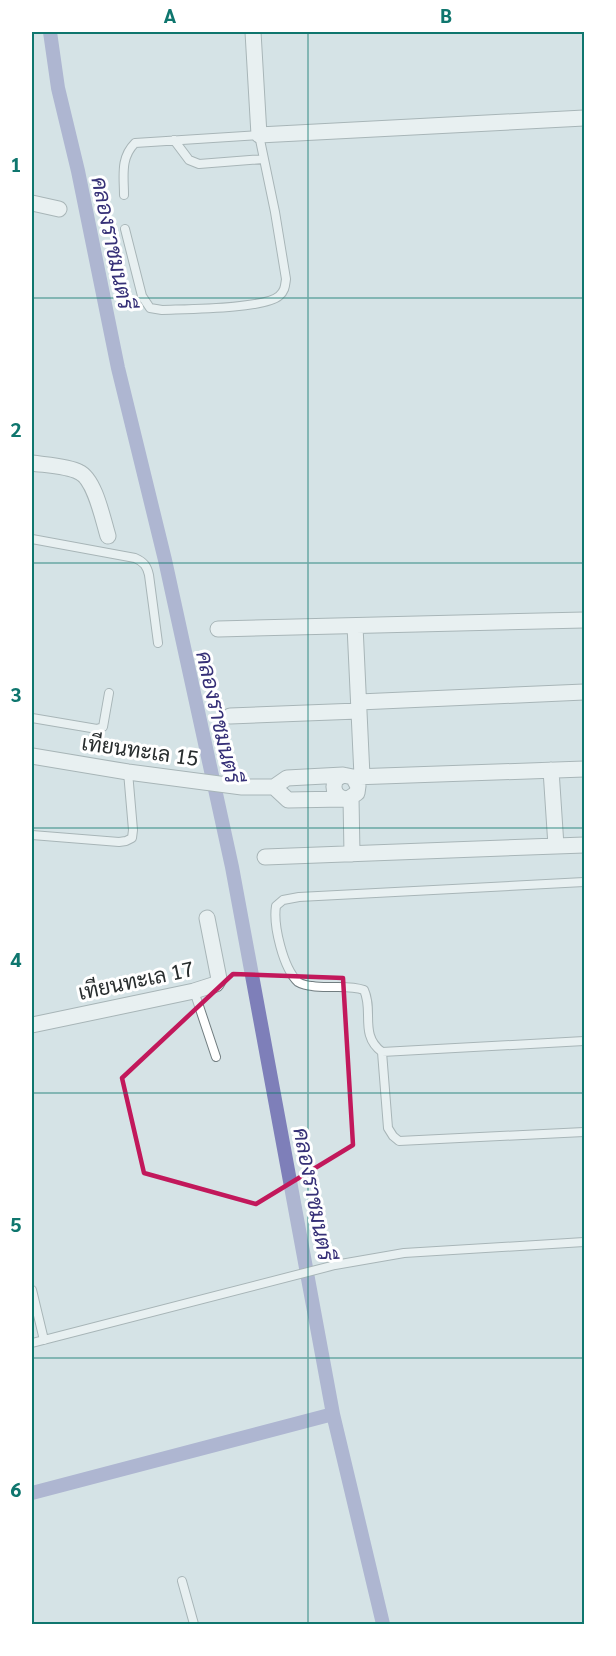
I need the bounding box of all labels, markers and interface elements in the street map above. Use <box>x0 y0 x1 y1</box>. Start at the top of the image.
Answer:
text: A <box>164 2 177 28</box>
text: B <box>440 2 452 28</box>
text: 1 <box>10 151 22 177</box>
water label: คลองราชมนตรี <box>86 174 142 314</box>
text: 2 <box>10 416 22 442</box>
water label: คลองราชมนตรี <box>191 648 249 788</box>
text: 3 <box>10 681 22 707</box>
street label: เทียนทะเล 15 <box>80 728 200 771</box>
text: 4 <box>10 946 22 972</box>
street label: เทียนทะเล 17 <box>75 954 196 1005</box>
water label: คลองราชมนตรี <box>288 1125 342 1265</box>
text: 5 <box>10 1211 22 1237</box>
text: 6 <box>10 1476 22 1502</box>

